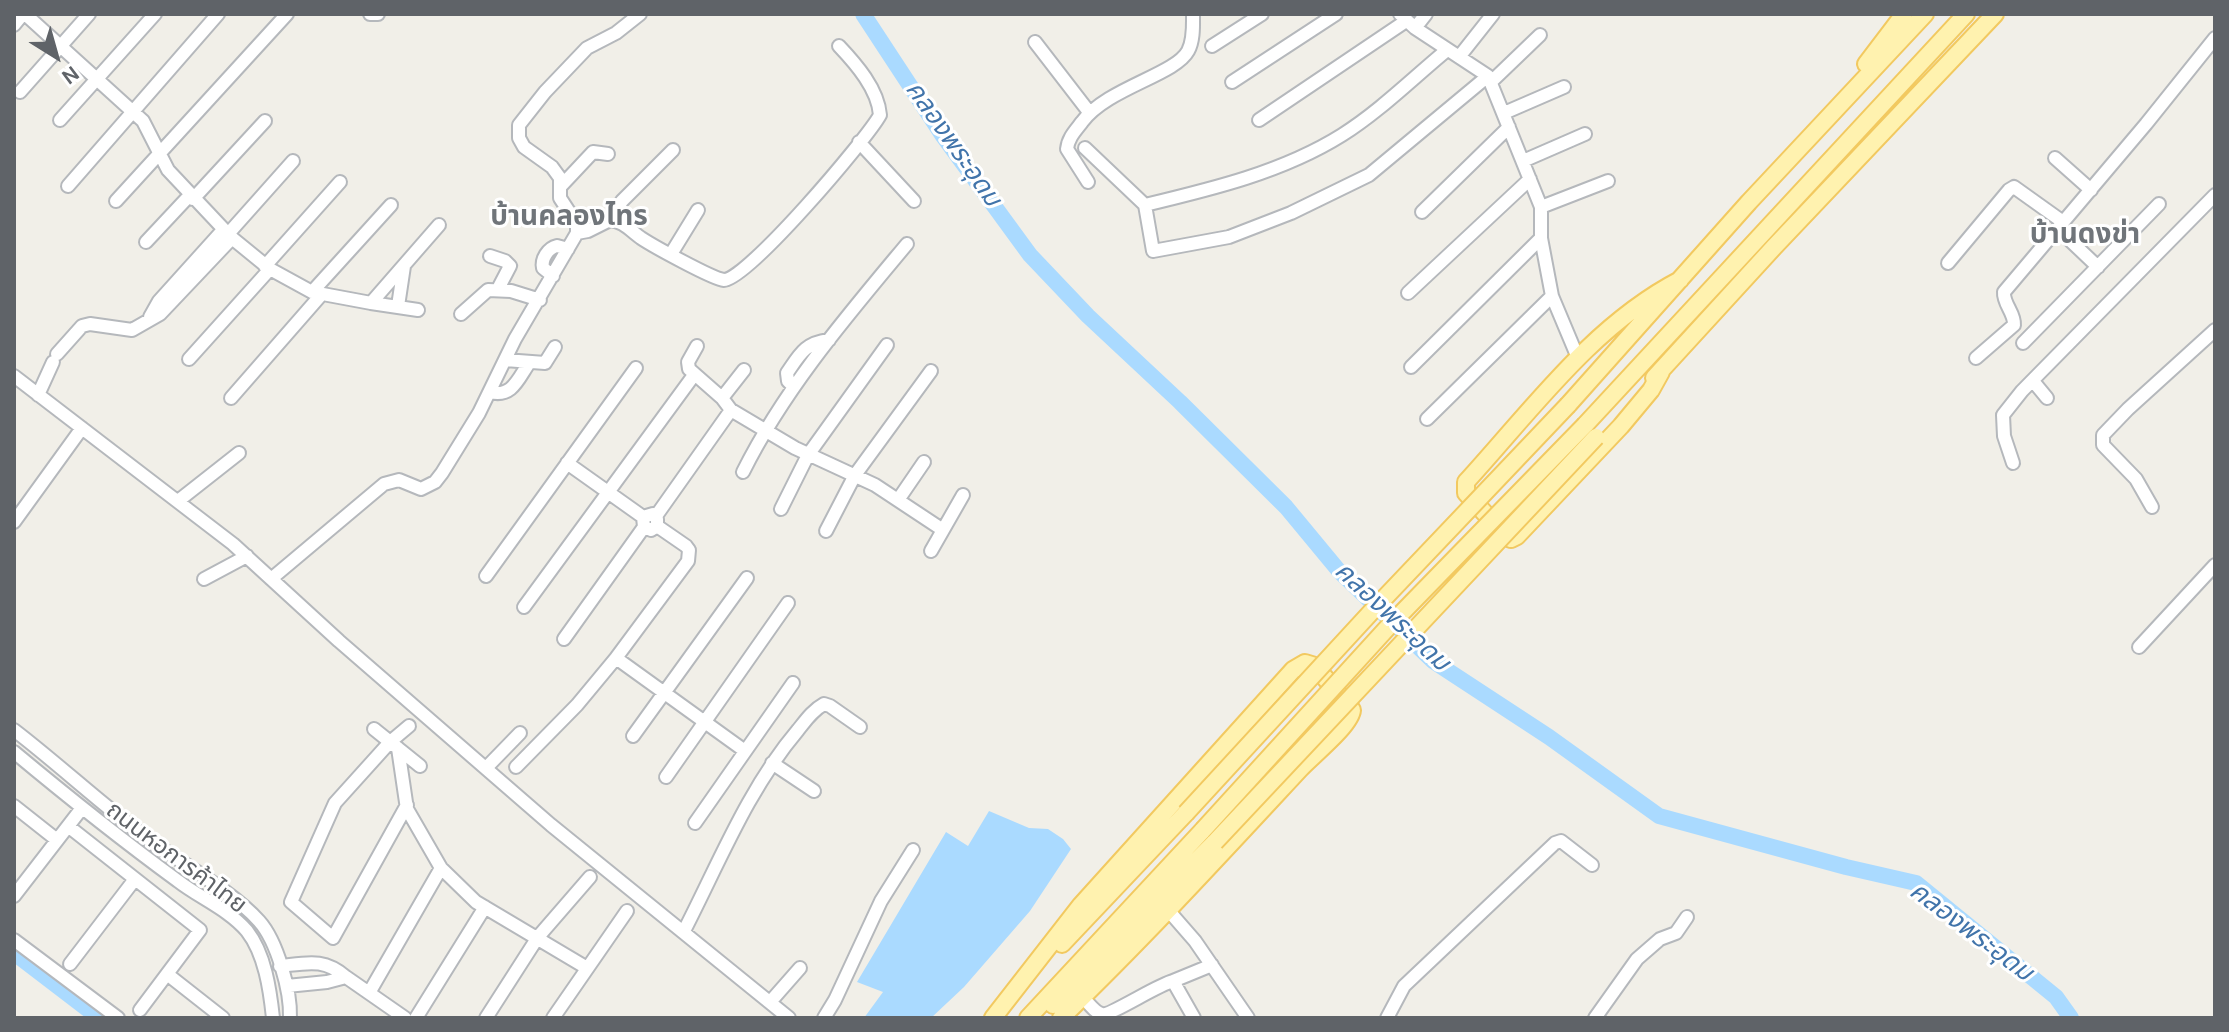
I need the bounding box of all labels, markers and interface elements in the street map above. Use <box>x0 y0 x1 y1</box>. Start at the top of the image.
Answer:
north arrow <box>16 16 96 96</box>
text: N <box>56 60 85 90</box>
water label: คลองพระอุดม <box>898 75 1008 213</box>
district label: บ้านคลองไทร <box>490 200 648 234</box>
district label: บ้านดงข่า <box>2030 218 2140 252</box>
water label: คลองพระอุดม <box>1328 556 1456 678</box>
street label: ถนนหอการค้าไทย <box>100 796 252 920</box>
water label: คลองพระอุดม <box>1903 876 2039 988</box>

